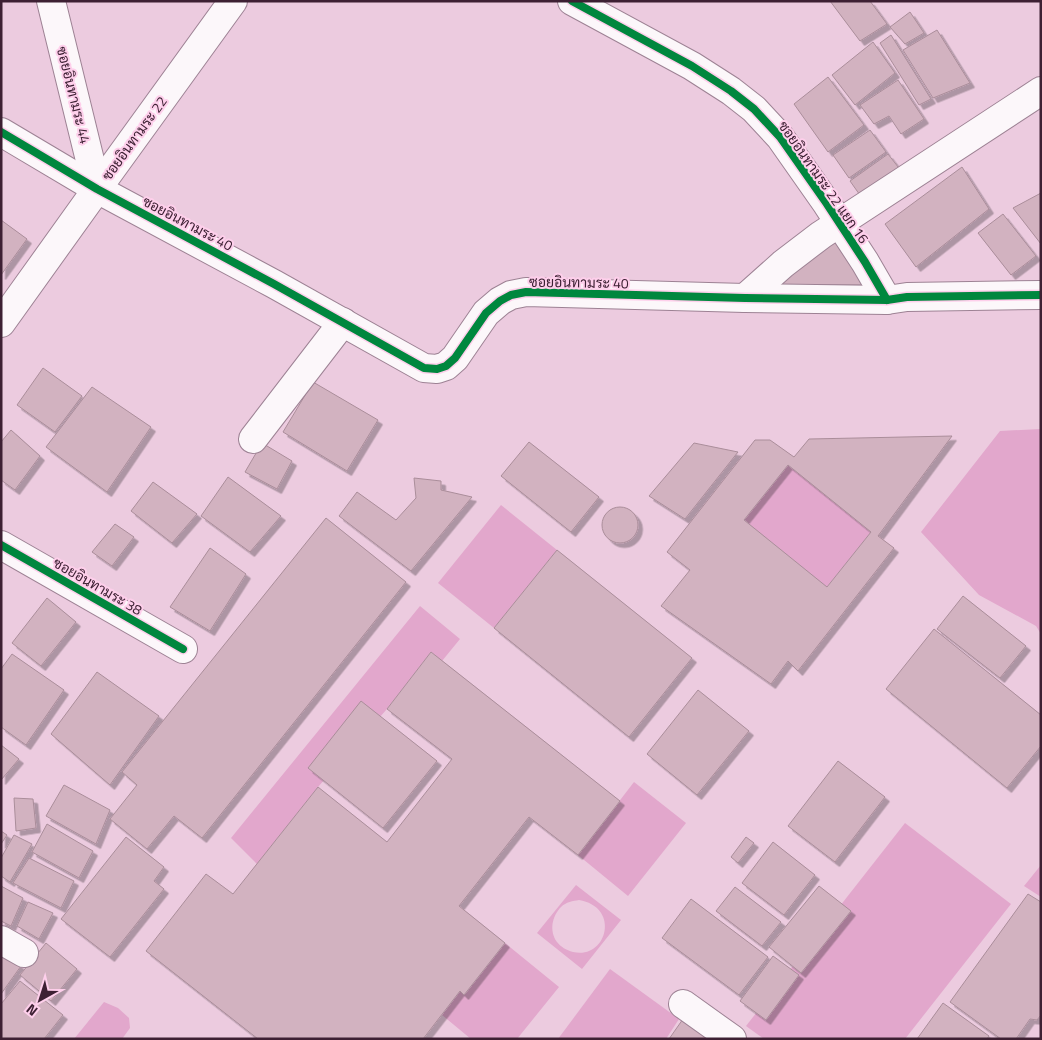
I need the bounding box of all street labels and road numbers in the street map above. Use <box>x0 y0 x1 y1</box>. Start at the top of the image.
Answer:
street label: ซอยอินทามระ 44 <box>52 44 96 146</box>
street label: ซอยอินทามระ 22 <box>96 92 172 184</box>
street label: ซอยอินทามระ 22 แยก 16 <box>774 116 874 248</box>
street label: ซอยอินทามระ 40 <box>139 190 237 256</box>
street label: ซอยอินทามระ 40 <box>529 271 629 293</box>
street label: ซอยอินทามระ 38 <box>50 552 147 620</box>

